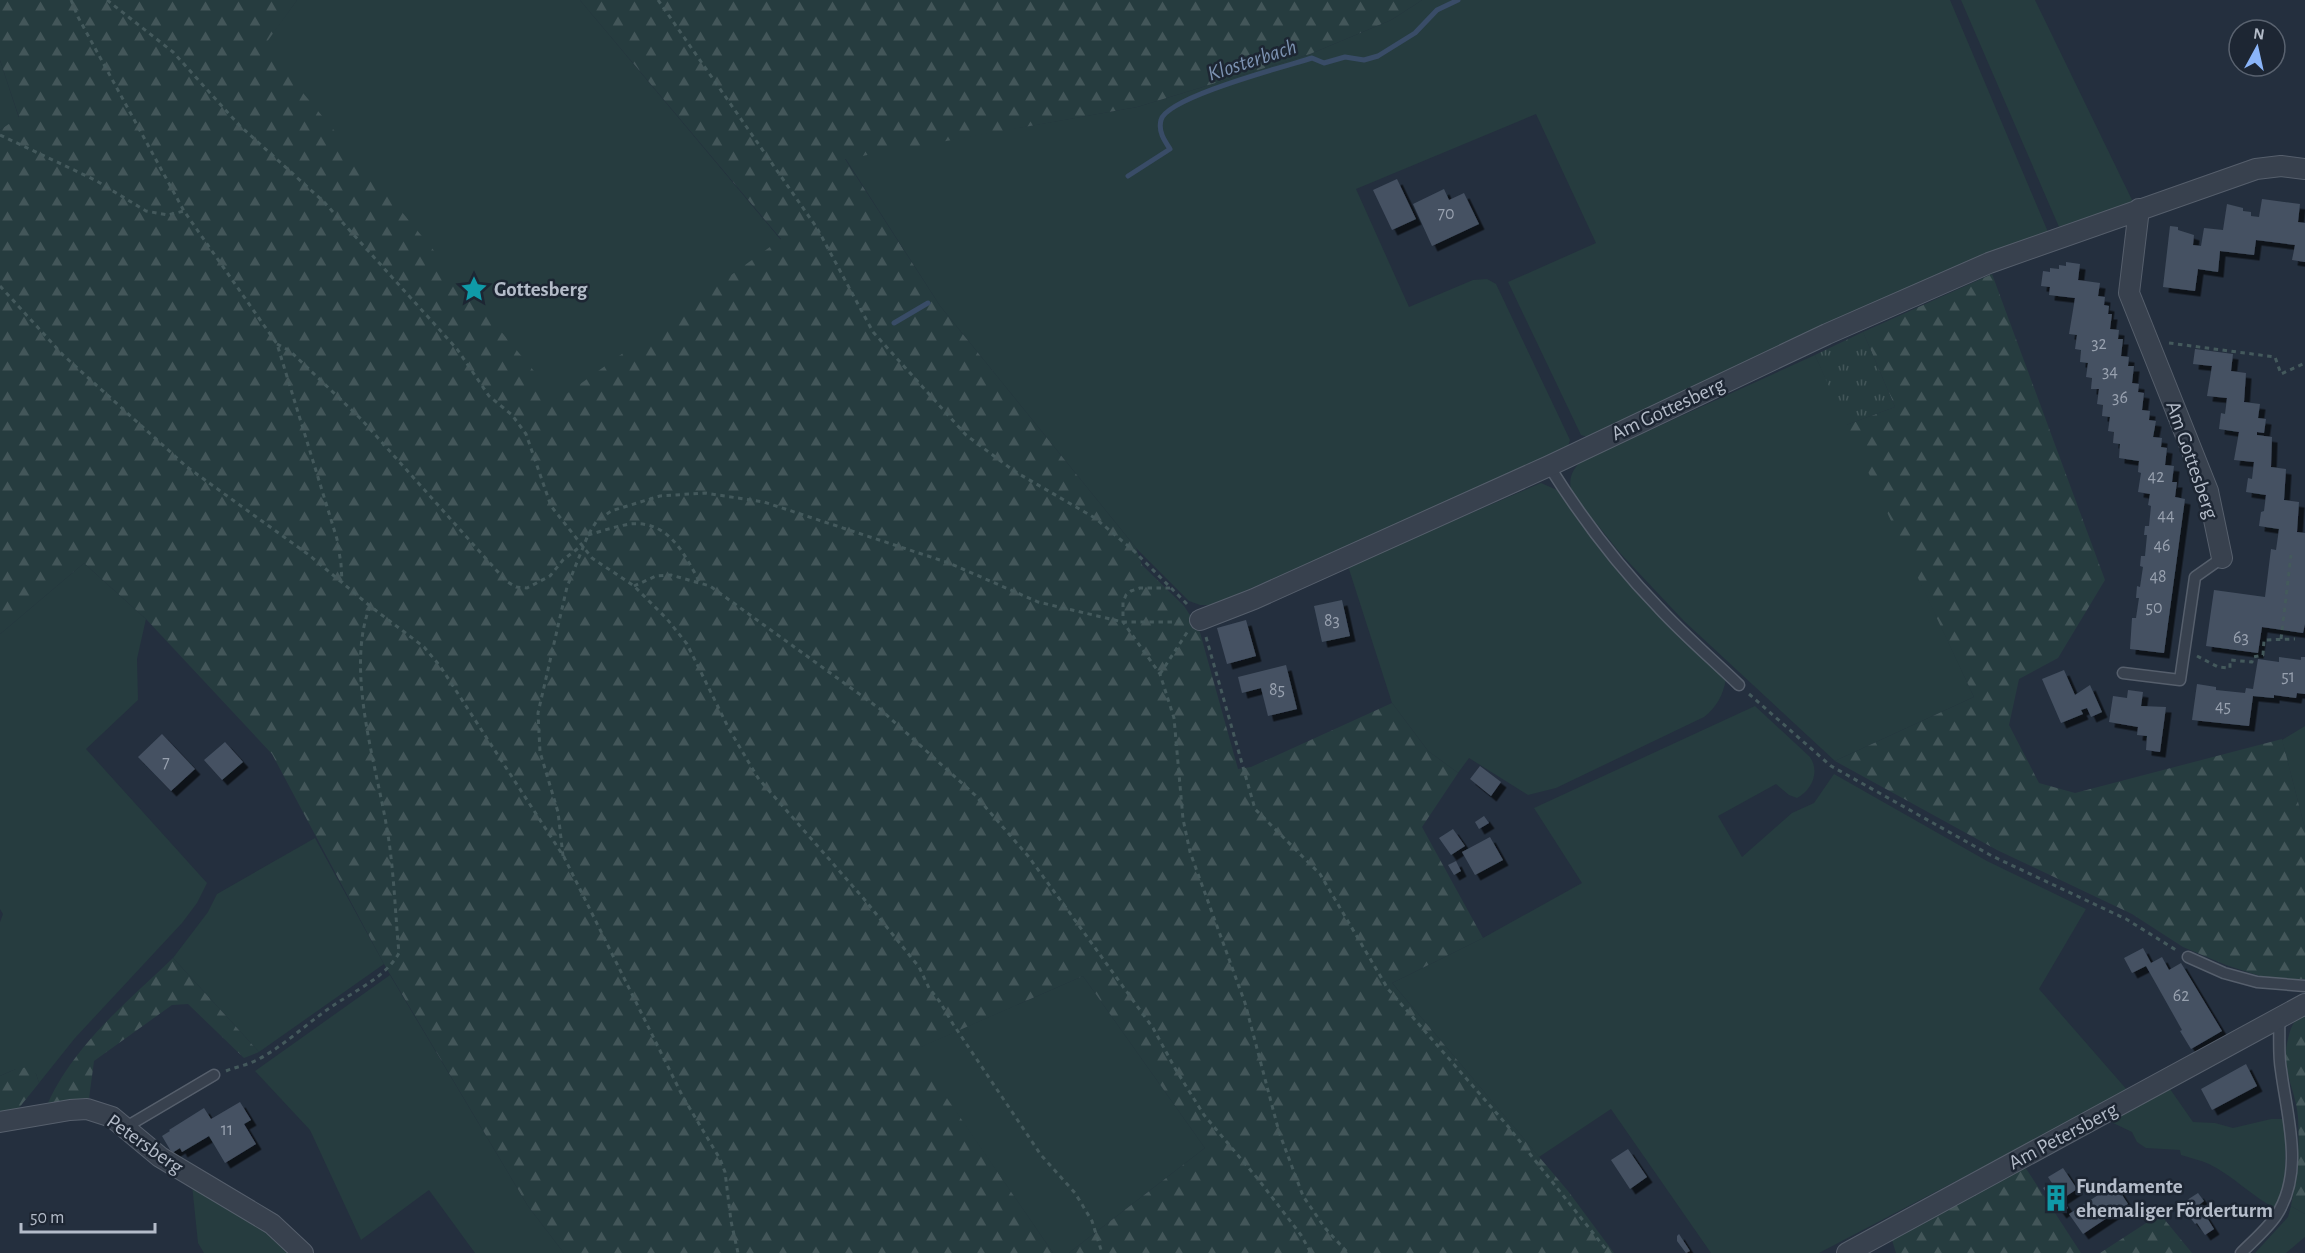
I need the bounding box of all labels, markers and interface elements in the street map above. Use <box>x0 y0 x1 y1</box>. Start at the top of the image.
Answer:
north arrow <box>2227 18 2287 78</box>
text: N <box>2252 25 2266 43</box>
water label: Klosterbach <box>1205 35 1299 85</box>
house number: 70 <box>1437 205 1455 223</box>
place icon: Gottesberg <box>459 274 489 304</box>
place label: Gottesberg <box>494 279 588 300</box>
house number: 32 <box>2091 335 2107 353</box>
house number: 34 <box>2102 363 2118 381</box>
street label: Am Gottesberg <box>1608 373 1729 444</box>
house number: 36 <box>2112 389 2128 407</box>
street label: Am Gottesberg <box>2162 399 2222 522</box>
house number: 42 <box>2148 468 2164 486</box>
house number: 44 <box>2157 507 2175 525</box>
house number: 46 <box>2153 537 2171 555</box>
house number: 48 <box>2149 568 2167 586</box>
house number: 50 <box>2145 599 2163 617</box>
house number: 83 <box>1324 612 1340 630</box>
house number: 63 <box>2233 629 2249 647</box>
house number: 51 <box>2281 668 2295 686</box>
house number: 85 <box>1269 681 1285 699</box>
house number: 45 <box>2215 698 2231 716</box>
house number: 7 <box>162 754 170 772</box>
house number: 62 <box>2173 987 2189 1005</box>
street label: Am Petersberg <box>2005 1098 2122 1173</box>
street label: Petersberg <box>103 1110 188 1178</box>
house number: 11 <box>221 1121 233 1139</box>
place label: Fundamente ehemaliger Förderturm <box>2076 1176 2273 1221</box>
building icon: Fundamente ehemaliger Förderturm <box>2041 1183 2071 1213</box>
scale bar <box>21 1196 154 1234</box>
text: 50 m <box>30 1209 64 1227</box>

